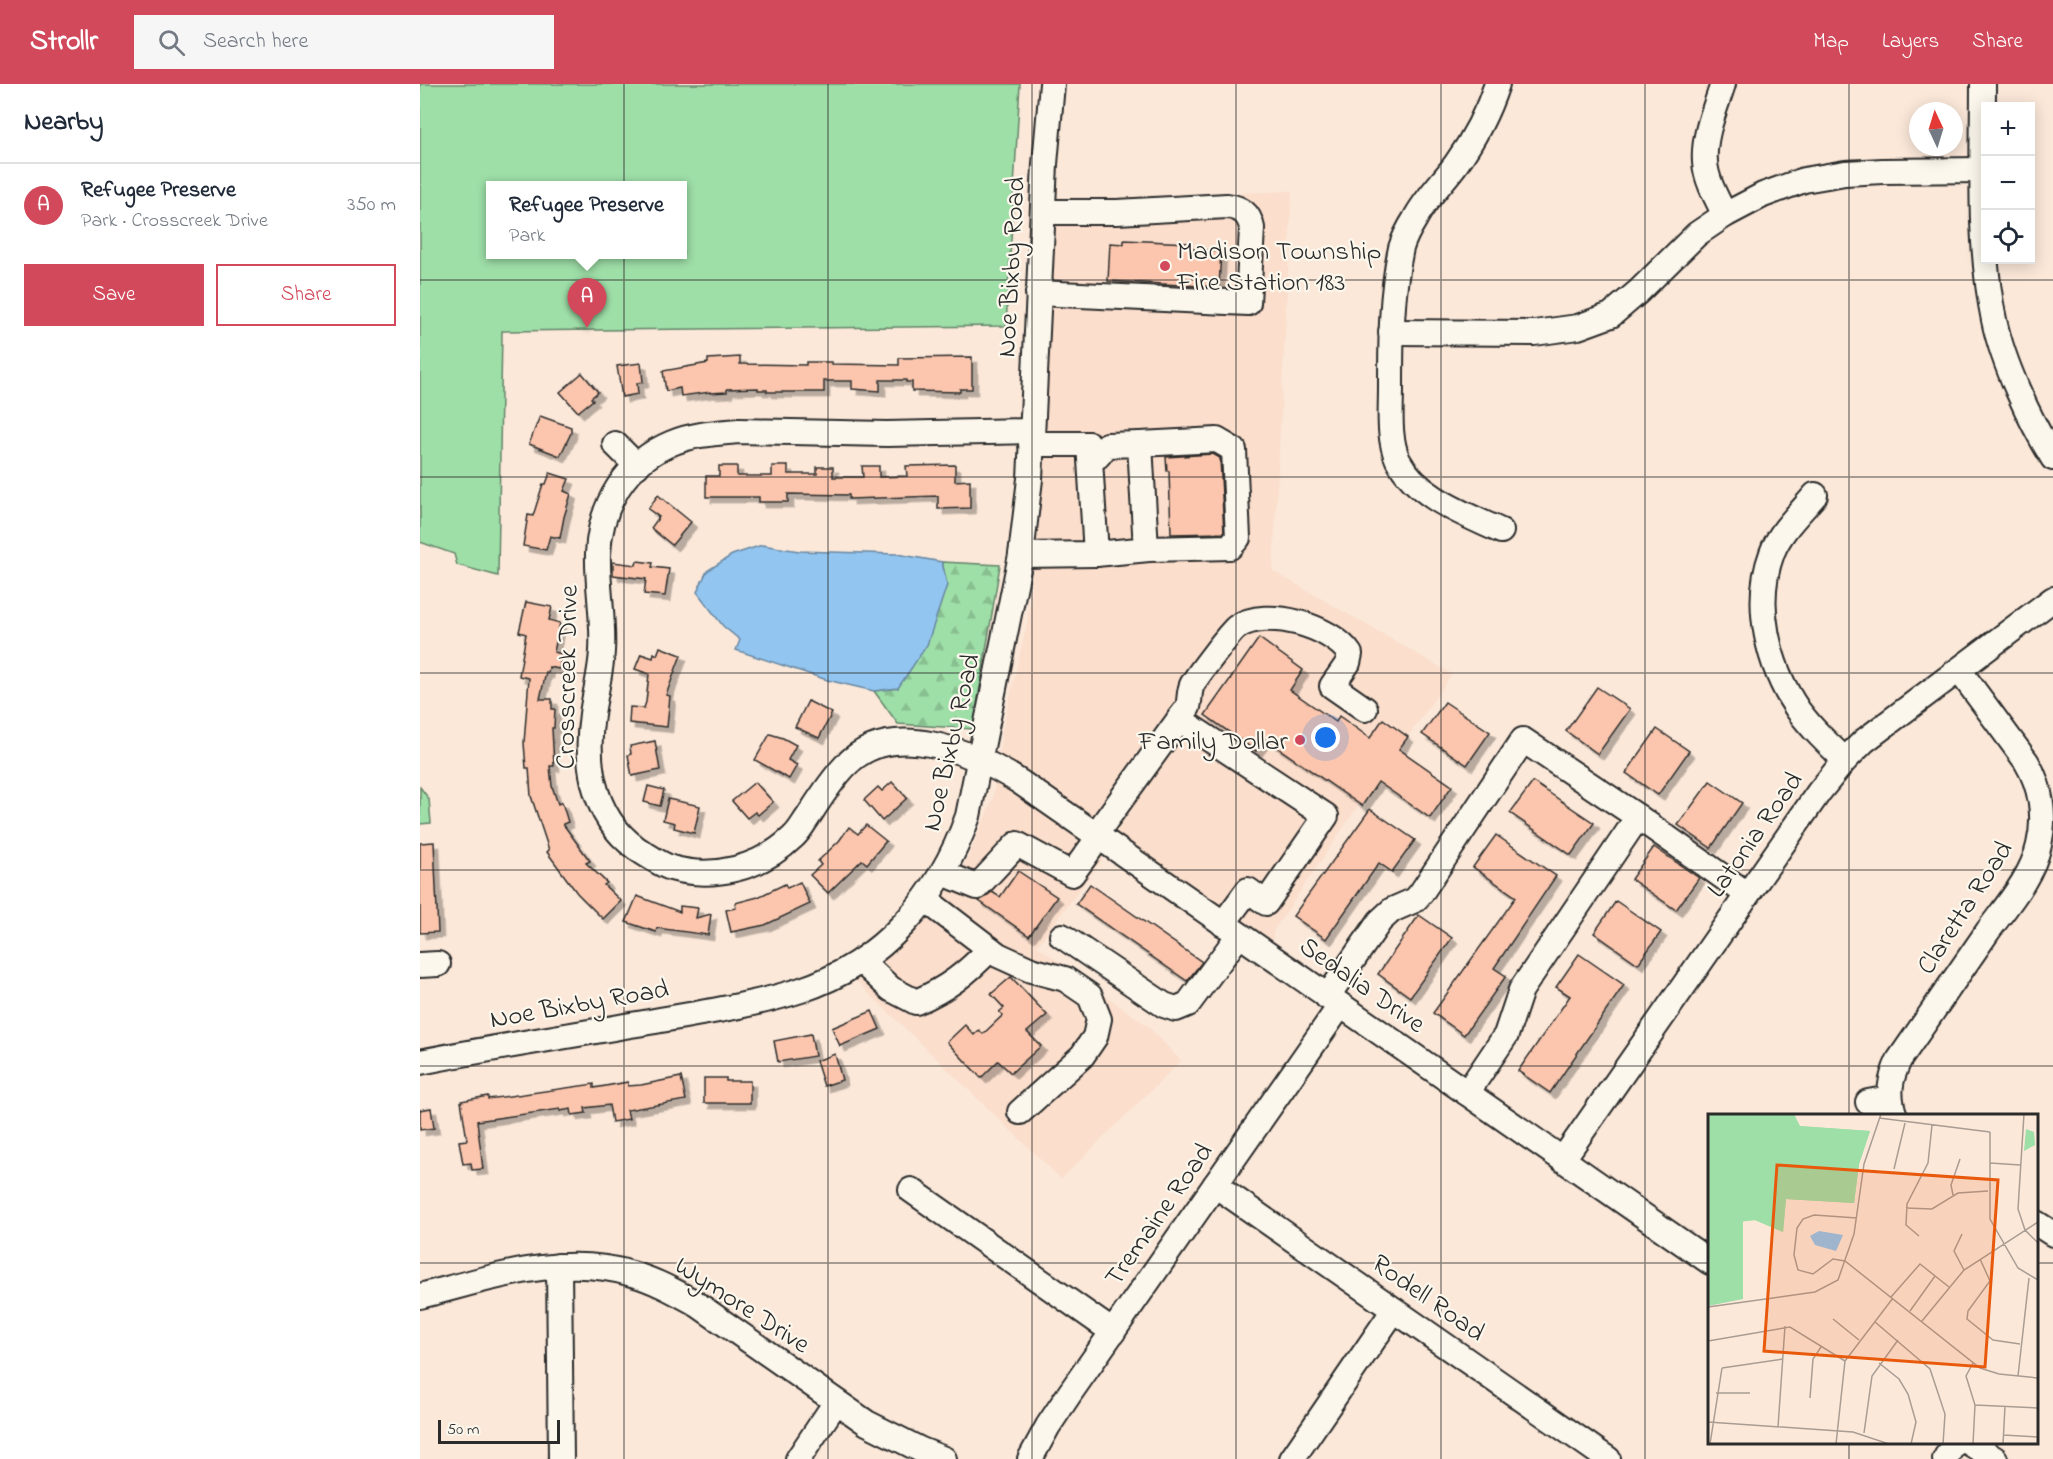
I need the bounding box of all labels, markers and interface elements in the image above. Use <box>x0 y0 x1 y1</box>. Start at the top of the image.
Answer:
search box <box>134 15 554 69</box>
text: Strollr <box>30 22 98 63</box>
icon: search <box>155 26 188 59</box>
text: Search here <box>203 26 308 58</box>
text: Map <box>1813 27 1849 57</box>
text: Layers <box>1882 27 1939 57</box>
text: Share <box>1972 27 2023 57</box>
north arrow <box>1909 102 1963 156</box>
map controls <box>1981 102 2035 264</box>
button: + <box>1981 102 2035 156</box>
text: Nearby <box>24 104 103 142</box>
button: − <box>1981 156 2035 210</box>
text: Refugee Preserve <box>81 175 236 207</box>
street label: Noe Bixby Road <box>988 176 1037 359</box>
popup <box>486 181 687 259</box>
text: Refugee Preserve <box>509 190 664 222</box>
text: A <box>37 191 50 220</box>
text: 350 m <box>347 191 396 220</box>
text: Park · Crosscreek Drive <box>81 207 268 236</box>
button: locate <box>1981 210 2035 264</box>
text: Park <box>509 222 545 251</box>
place label: Madison Township Fire Station 183 <box>1176 233 1381 303</box>
marker: Madison Township Fire Station 183 <box>1158 259 1172 273</box>
button: Save <box>24 264 204 326</box>
button: Share <box>216 264 396 326</box>
pin: A <box>568 278 606 328</box>
street label: Crosscreek Drive <box>547 584 590 769</box>
street label: Noe Bixby Road <box>913 650 992 835</box>
place label: Family Dollar <box>1138 723 1289 762</box>
your location <box>1311 723 1340 752</box>
marker: Family Dollar <box>1293 733 1307 747</box>
street label: Latonia Road <box>1698 764 1814 906</box>
street label: Claretta Road <box>1908 834 2024 983</box>
street label: Sedalia Drive <box>1290 928 1433 1044</box>
street label: Noe Bixby Road <box>487 971 672 1040</box>
inset map <box>1708 1114 2038 1444</box>
street label: Tremaine Road <box>1096 1136 1224 1295</box>
street label: Rodell Road <box>1363 1246 1492 1353</box>
street label: Wymore Drive <box>666 1248 818 1365</box>
scale bar <box>438 1417 560 1444</box>
text: 50 m <box>447 1418 479 1442</box>

